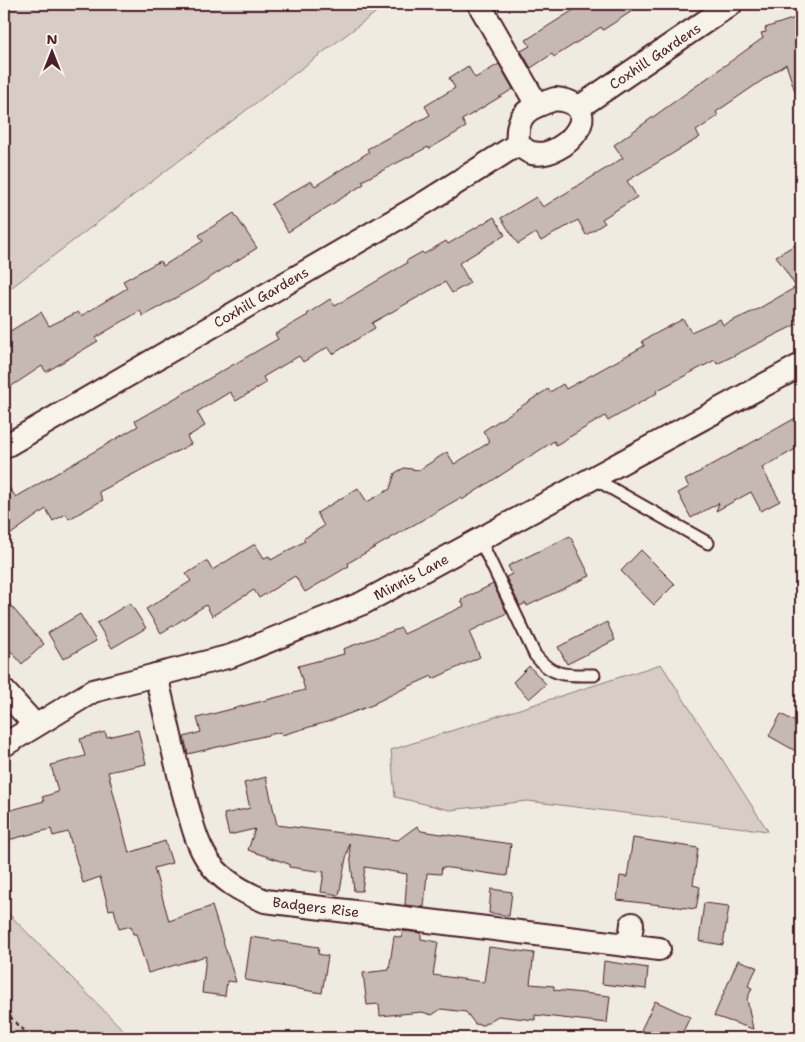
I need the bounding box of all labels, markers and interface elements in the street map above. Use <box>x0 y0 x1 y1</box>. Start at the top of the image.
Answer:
street label: Coxhill Gardens <box>606 19 704 93</box>
north arrow <box>28 28 78 78</box>
text: N <box>46 30 58 48</box>
street label: Coxhill Gardens <box>210 263 312 331</box>
street label: Minnis Lane <box>370 550 452 604</box>
street label: Badgers Rise <box>272 893 360 921</box>

